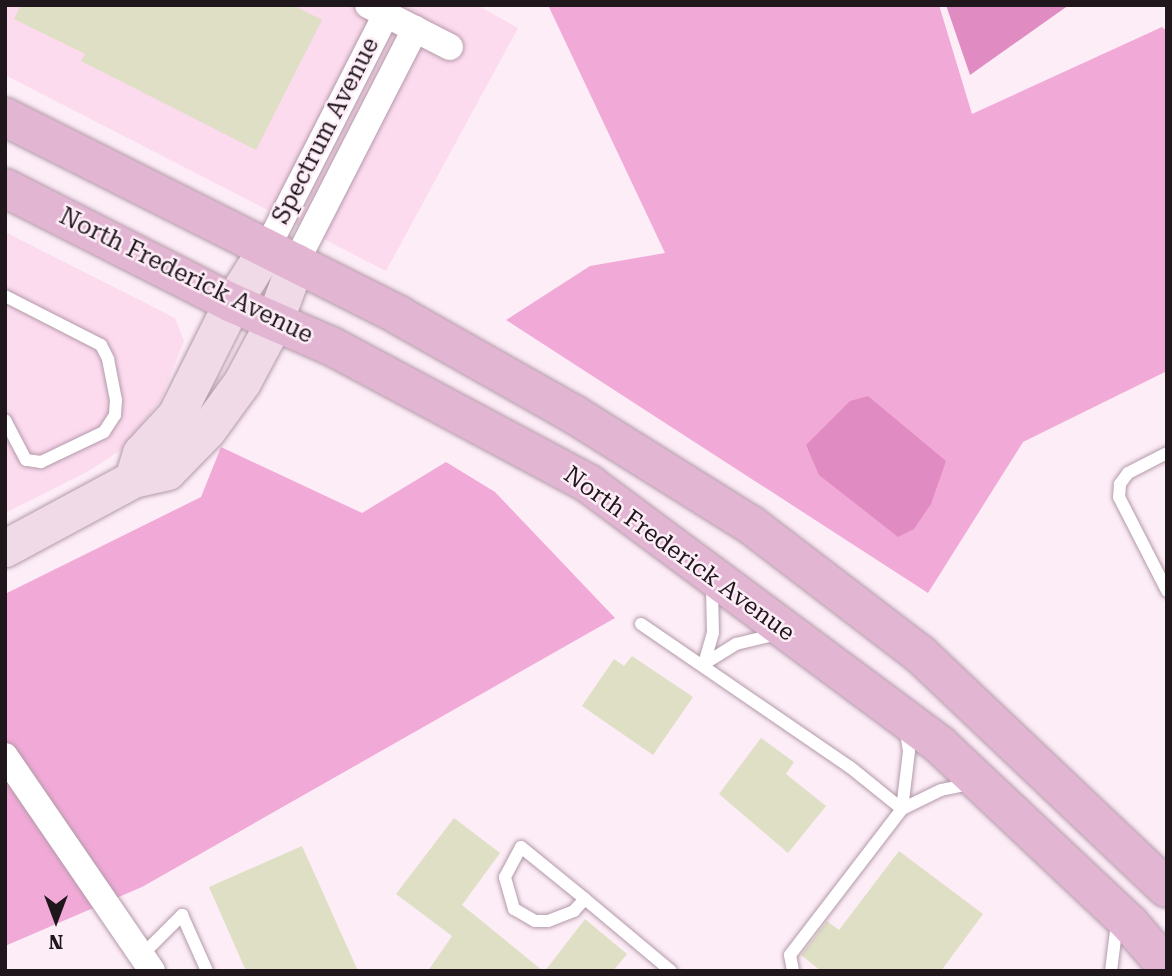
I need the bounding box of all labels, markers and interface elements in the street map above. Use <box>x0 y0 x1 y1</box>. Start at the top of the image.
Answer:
street label: Spectrum Avenue <box>267 33 385 229</box>
street label: North Frederick Avenue <box>55 202 317 350</box>
street label: North Frederick Avenue <box>558 461 800 647</box>
north arrow <box>21 885 91 955</box>
text: N <box>49 930 63 953</box>

